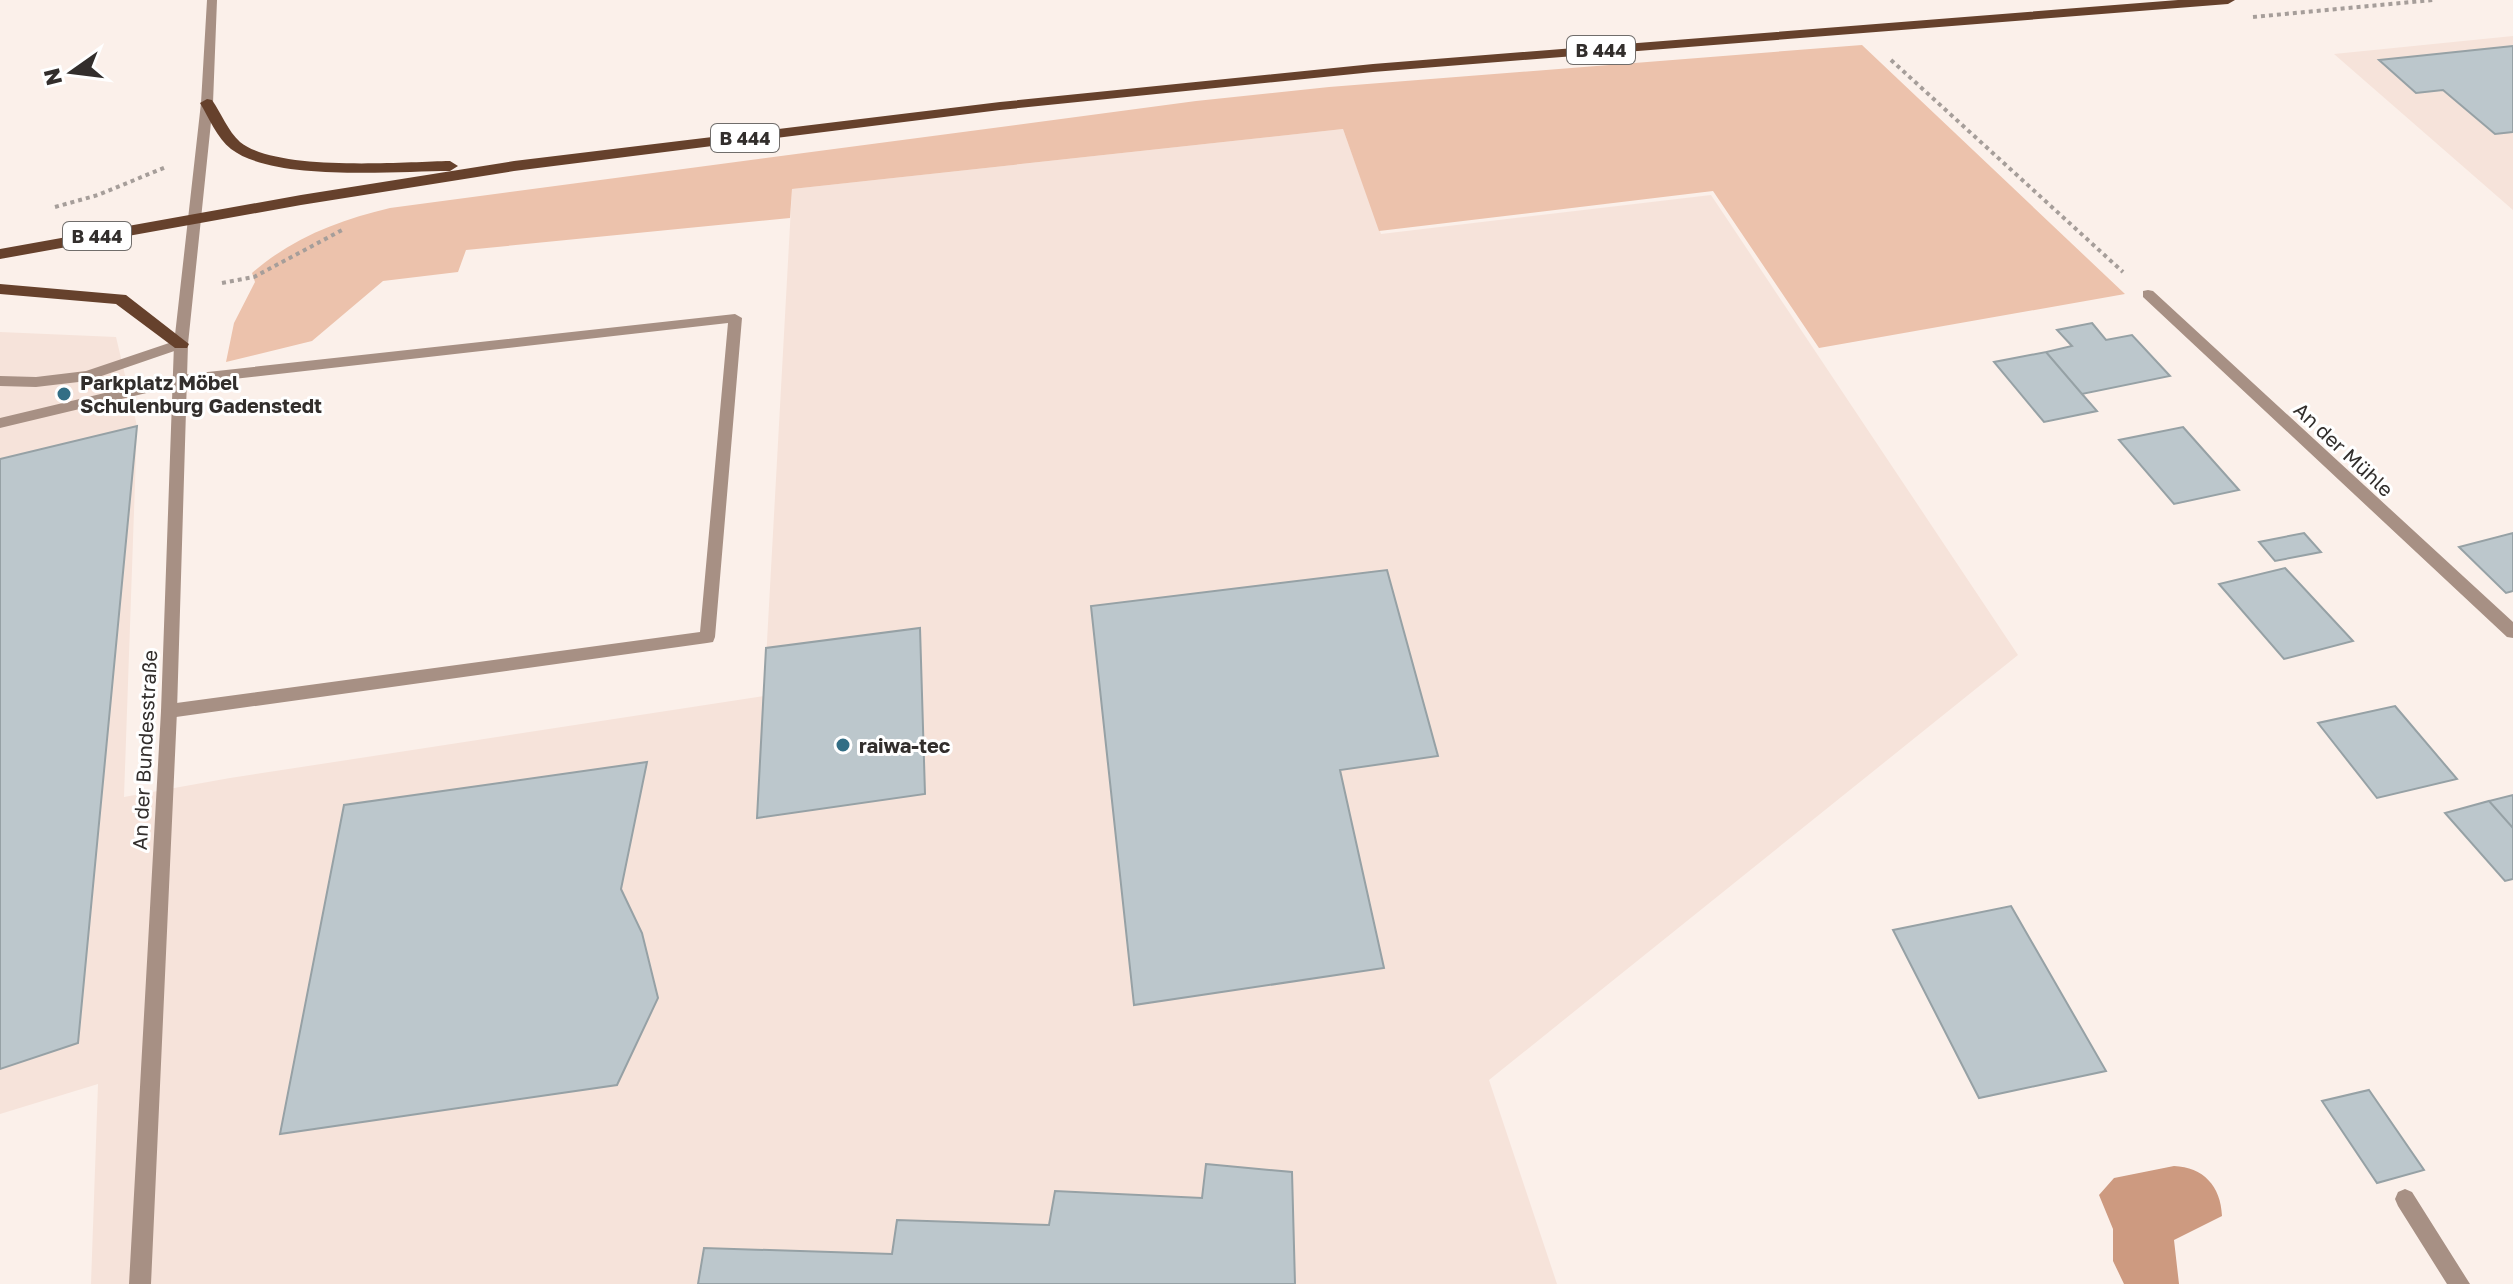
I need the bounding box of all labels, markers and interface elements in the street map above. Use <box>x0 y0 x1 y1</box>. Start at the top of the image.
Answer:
north arrow <box>32 32 112 112</box>
road number: B 444 <box>1567 36 1635 64</box>
text: N <box>37 66 67 88</box>
road number: B 444 <box>711 124 779 152</box>
road number: B 444 <box>63 222 131 250</box>
place label: Parkplatz Möbel Schulenburg Gadenstedt <box>80 370 322 417</box>
marker: Parkplatz Möbel Schulenburg Gadenstedt <box>55 385 73 403</box>
street label: An der Mühle <box>2289 397 2399 501</box>
street label: An der Bundesstraße <box>127 649 161 851</box>
place label: raiwa-tec <box>859 733 950 757</box>
marker: raiwa-tec <box>834 736 852 754</box>

